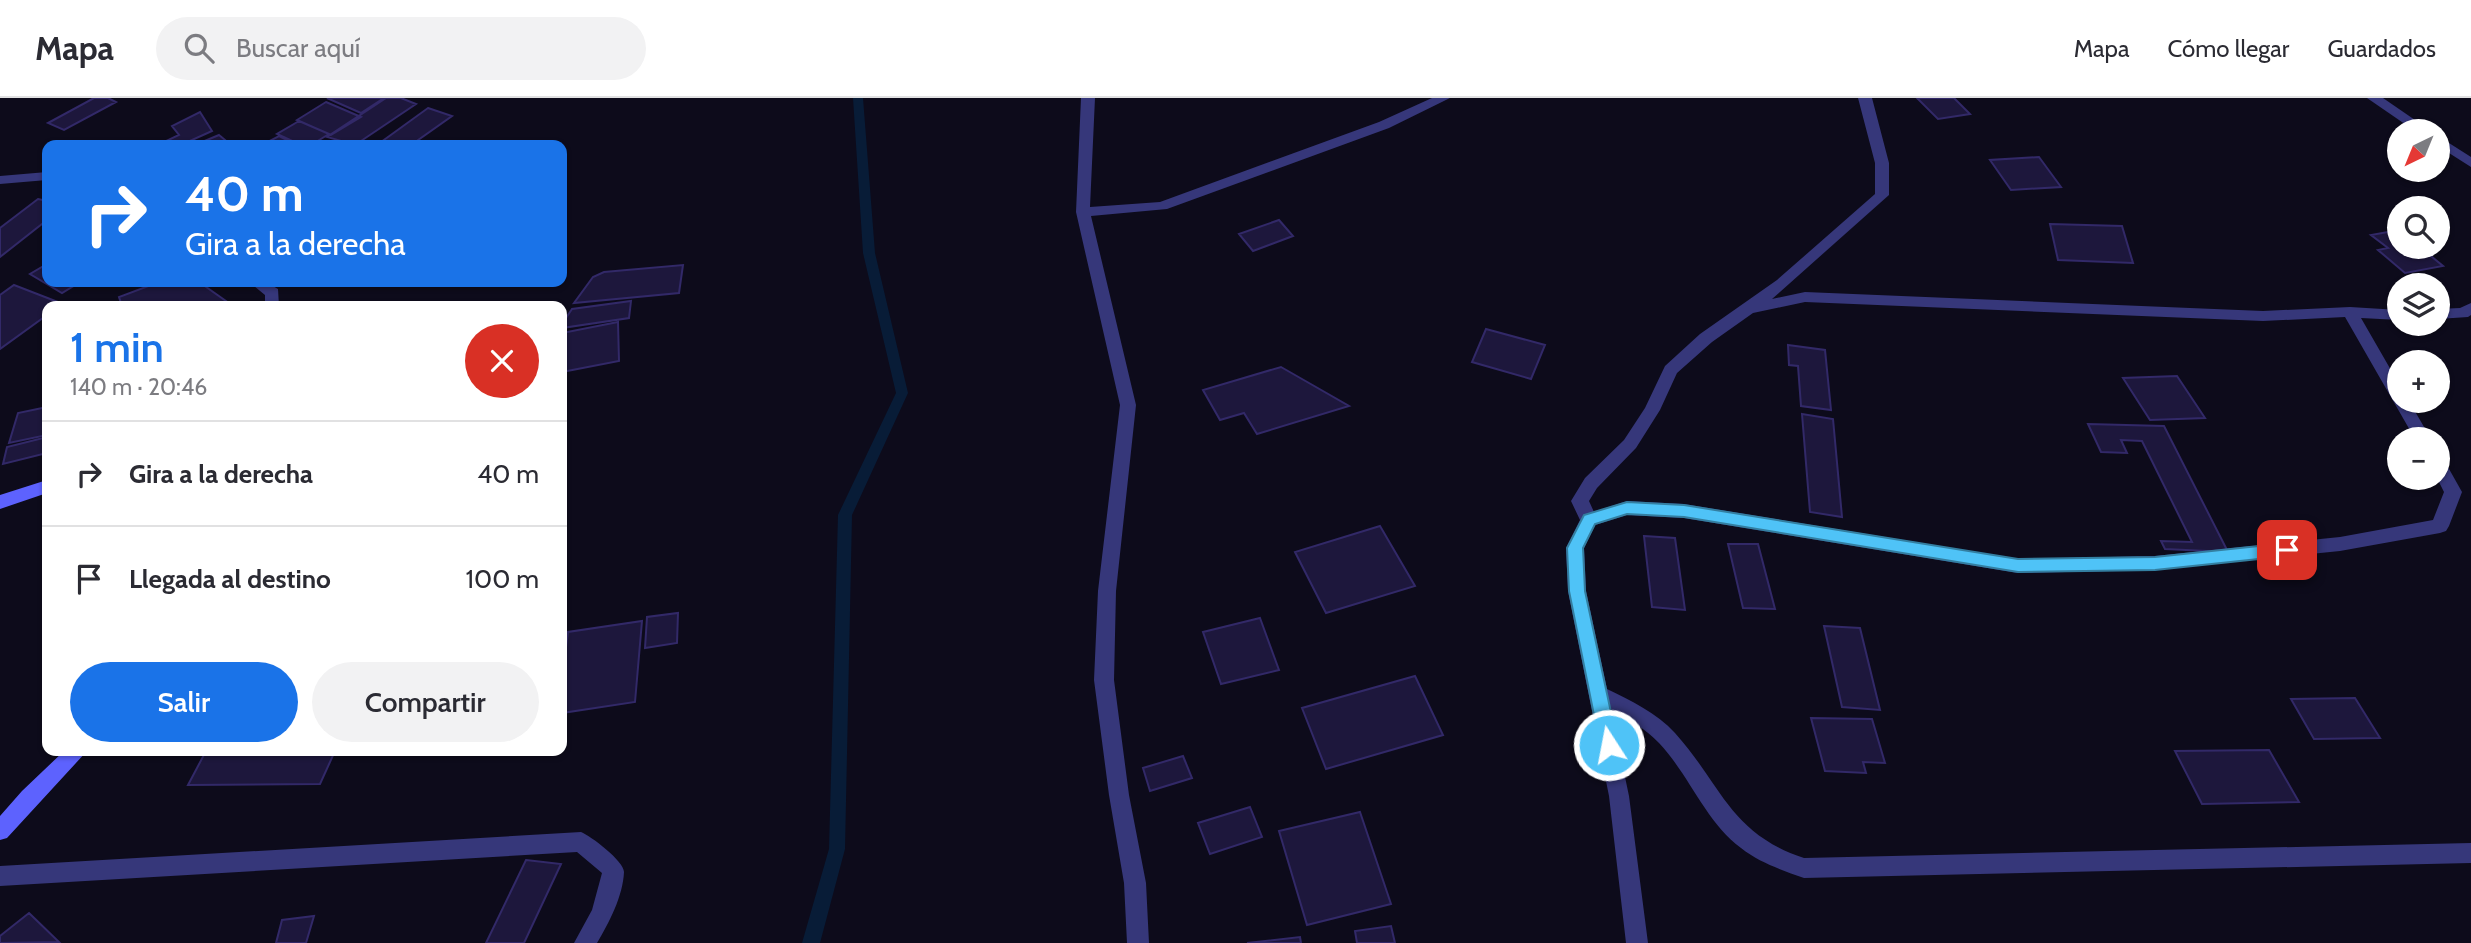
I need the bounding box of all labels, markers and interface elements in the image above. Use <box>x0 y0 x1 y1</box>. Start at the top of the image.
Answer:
search box <box>156 17 646 80</box>
text: Mapa <box>35 28 114 68</box>
icon: search <box>180 29 218 67</box>
text: Buscar aquí <box>236 32 360 64</box>
text: Mapa <box>2074 34 2130 63</box>
text: Cómo llegar <box>2168 34 2289 63</box>
text: Guardados <box>2327 34 2436 63</box>
north arrow <box>2387 119 2450 182</box>
map controls <box>2387 119 2450 490</box>
text: 40 m <box>185 164 304 223</box>
icon: right <box>70 168 161 259</box>
button: search <box>2387 196 2450 259</box>
text: Gira a la derecha <box>185 224 406 263</box>
button: layers <box>2387 273 2450 336</box>
text: 1 min <box>70 321 164 373</box>
button: close <box>465 324 539 398</box>
button: + <box>2387 350 2450 413</box>
text: 140 m · 20:46 <box>70 373 207 401</box>
button: − <box>2387 427 2450 490</box>
icon: right <box>70 455 108 493</box>
text: Gira a la derecha <box>129 458 313 490</box>
text: 40 m <box>477 458 539 490</box>
pin <box>2257 520 2317 580</box>
icon: arrive <box>2268 531 2306 569</box>
icon: arrive <box>70 560 108 598</box>
text: Llegada al destino <box>129 563 331 595</box>
text: 100 m <box>466 563 539 595</box>
button: Salir <box>70 662 298 742</box>
button: Compartir <box>312 662 539 742</box>
position arrow <box>1572 708 1646 782</box>

